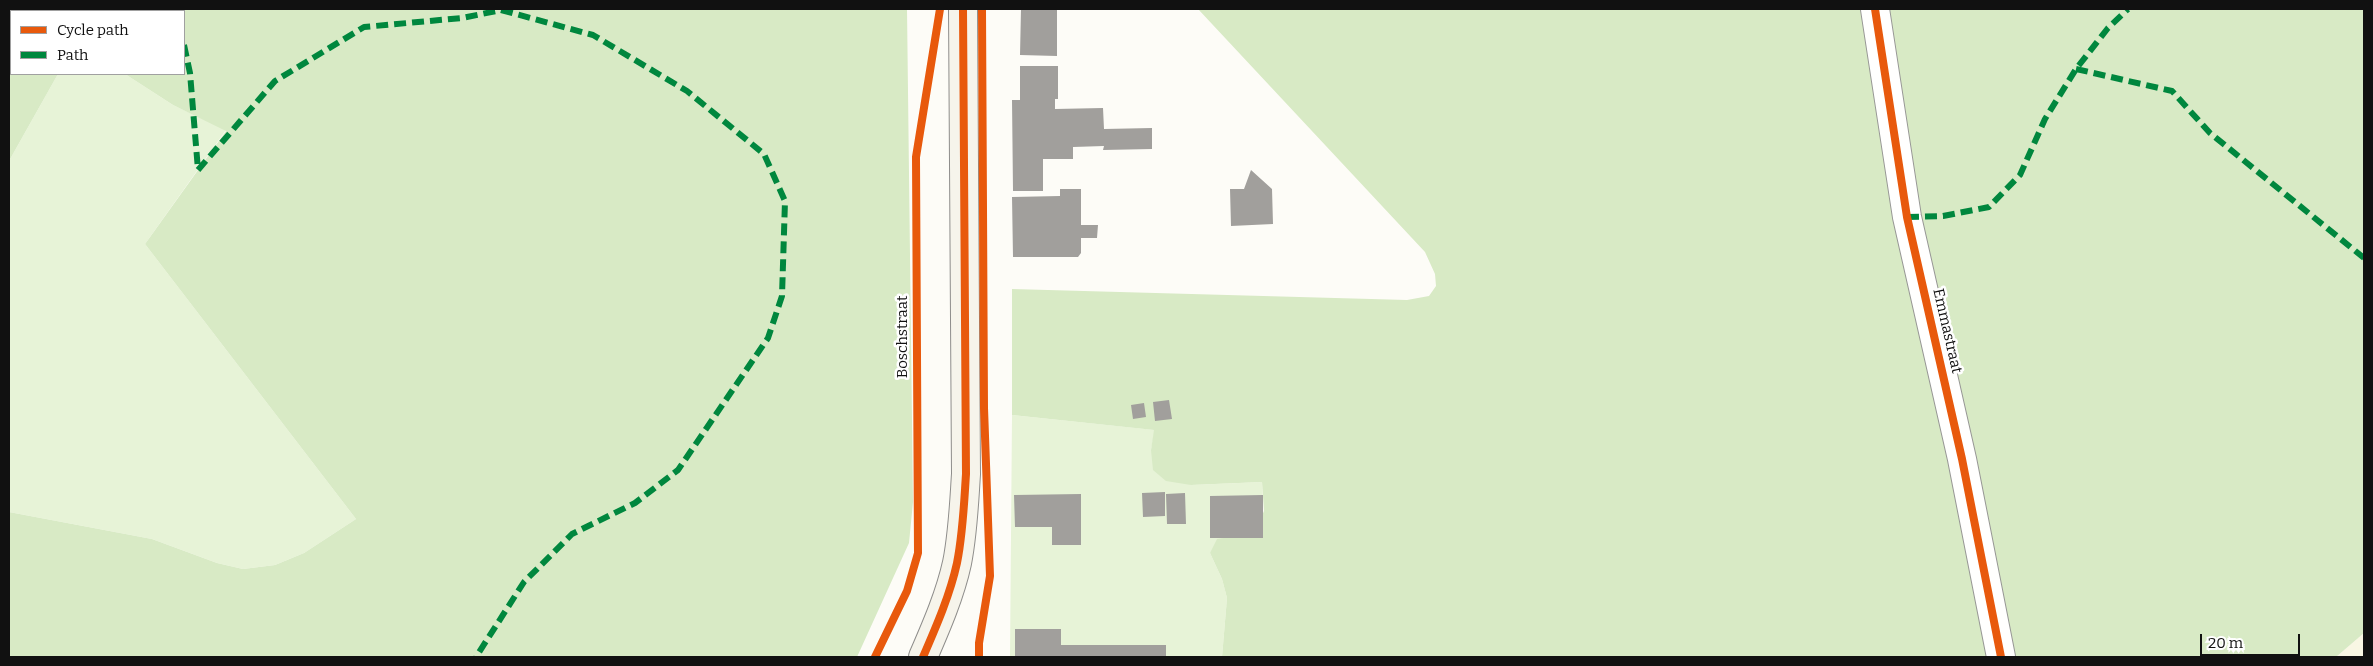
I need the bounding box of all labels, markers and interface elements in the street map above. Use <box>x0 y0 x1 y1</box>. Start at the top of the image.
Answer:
legend <box>10 10 185 75</box>
text: Cycle path <box>57 21 129 39</box>
text: Path <box>57 46 88 64</box>
street label: Emmastraat <box>1928 287 1966 375</box>
street label: Boschstraat <box>894 296 912 378</box>
scale bar <box>2203 624 2303 656</box>
text: 20 m <box>2208 634 2243 652</box>

